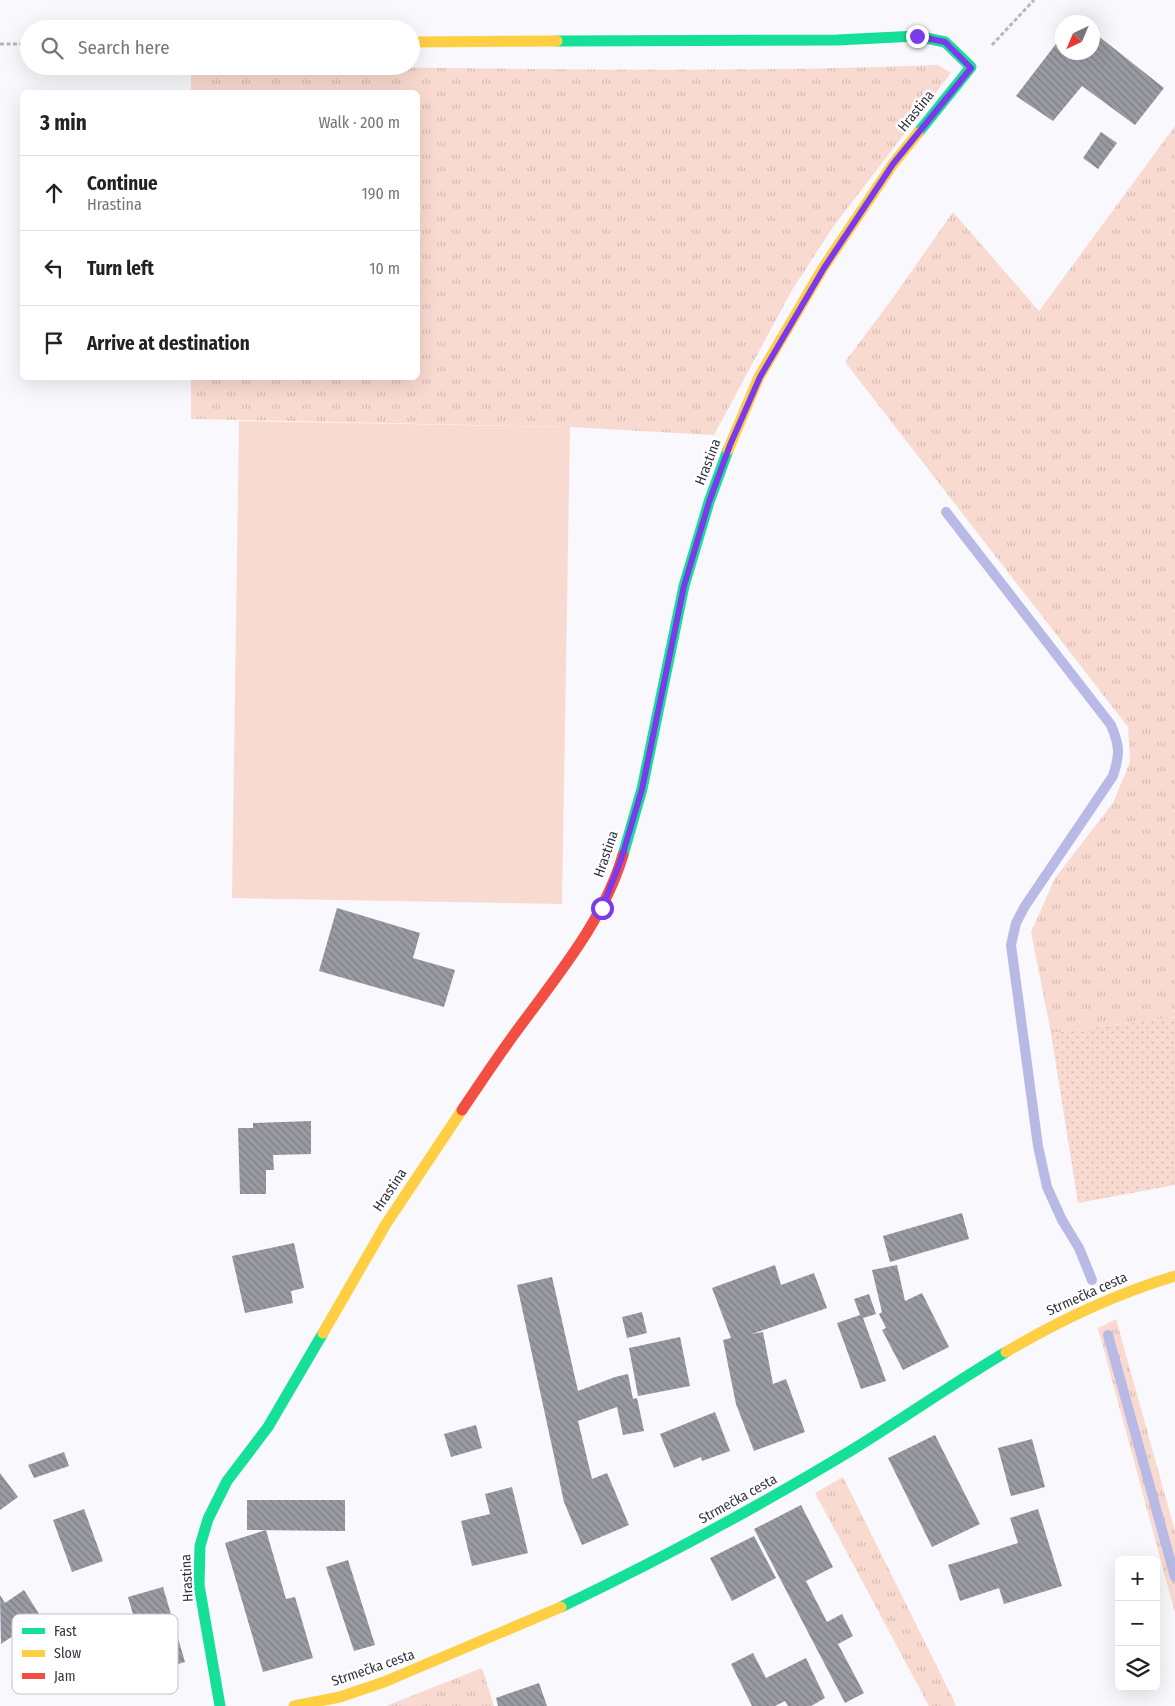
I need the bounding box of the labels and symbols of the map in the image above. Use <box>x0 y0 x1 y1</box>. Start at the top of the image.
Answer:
north arrow <box>1055 15 1100 60</box>
route end <box>906 25 929 48</box>
street label: Hrastina <box>894 87 938 135</box>
street label: Hrastina <box>691 436 725 487</box>
street label: Hrastina <box>590 828 622 879</box>
route start <box>591 897 614 920</box>
street label: Hrastina <box>370 1165 411 1215</box>
street label: Strmečka cesta <box>1044 1269 1130 1319</box>
street label: Strmečka cesta <box>696 1471 780 1527</box>
street label: Hrastina <box>177 1553 197 1602</box>
legend <box>12 1614 178 1694</box>
text: Fast <box>54 1623 77 1640</box>
text: Slow <box>54 1645 81 1662</box>
street label: Strmečka cesta <box>329 1646 417 1690</box>
text: Jam <box>54 1668 75 1685</box>

